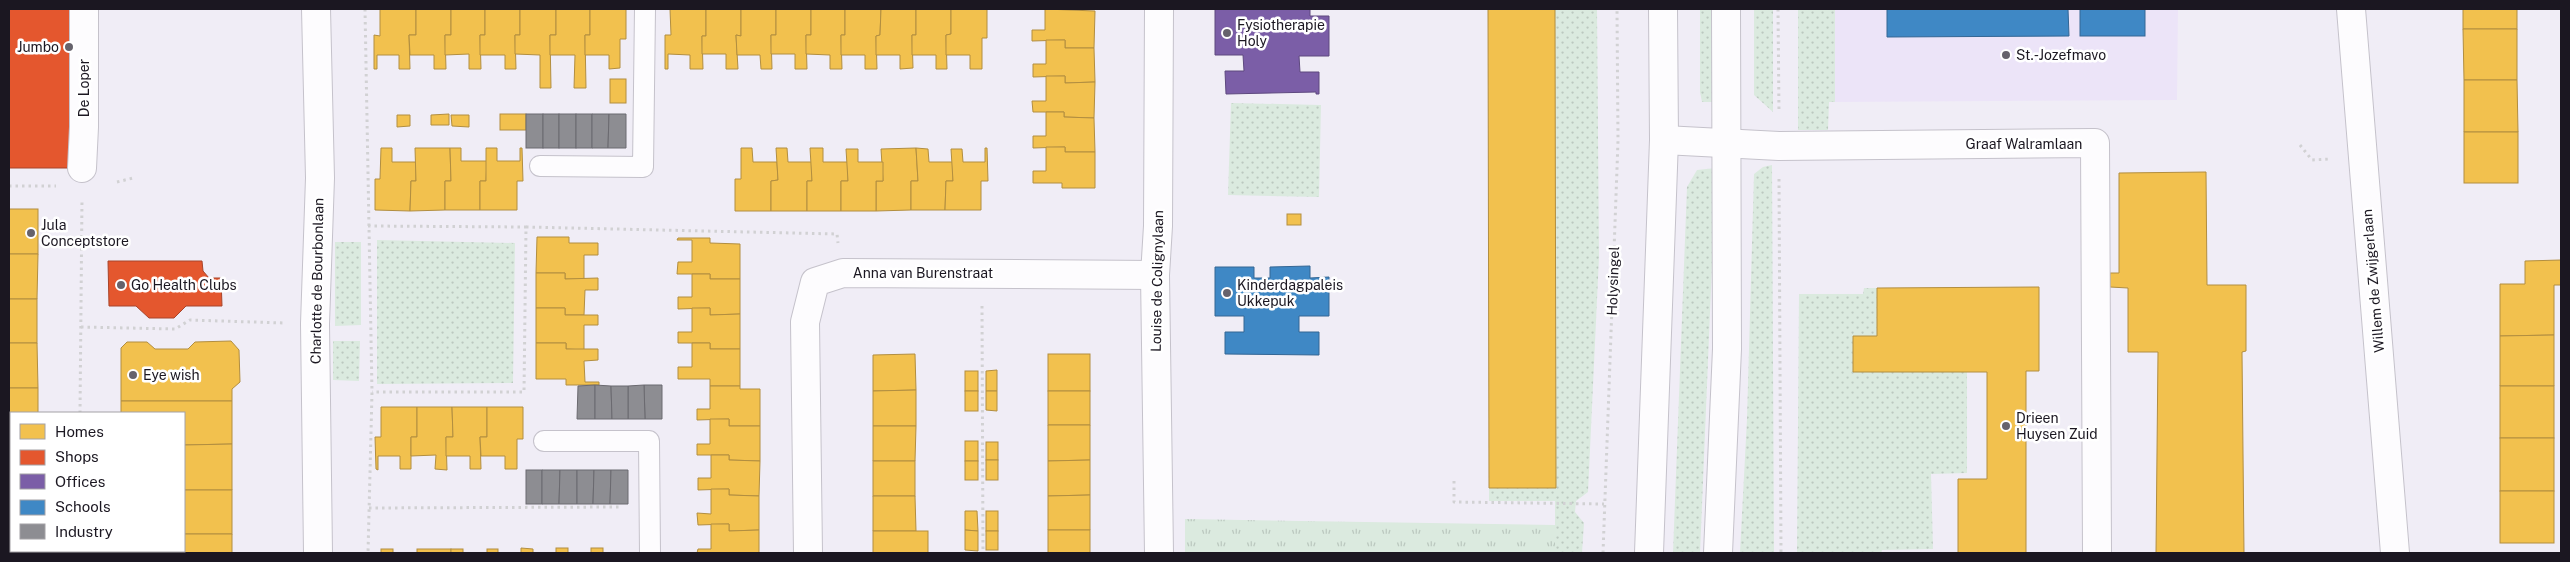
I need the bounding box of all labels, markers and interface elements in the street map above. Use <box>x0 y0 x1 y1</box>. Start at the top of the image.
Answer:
place label: Fysiotherapie Holy <box>1237 17 1325 49</box>
marker: Fysiotherapie Holy <box>1221 27 1233 39</box>
place label: Jumbo <box>17 39 59 55</box>
marker: Jumbo <box>63 41 75 53</box>
place label: St.-Jozefmavo <box>2016 47 2106 63</box>
marker: St.-Jozefmavo <box>2000 49 2012 61</box>
street label: De Loper <box>76 59 92 117</box>
street label: Graaf Walramlaan <box>1966 136 2082 152</box>
street label: Charlotte de Bourbonlaan <box>308 198 326 364</box>
street label: Willem de Zwijgerlaan <box>2359 209 2387 353</box>
street label: Louise de Colignylaan <box>1148 210 1166 352</box>
place label: Jula Conceptstore <box>41 217 129 249</box>
marker: Jula Conceptstore <box>25 227 37 239</box>
street label: Holysingel <box>1604 246 1622 316</box>
street label: Anna van Burenstraat <box>853 265 993 281</box>
place label: Go Health Clubs <box>131 277 237 293</box>
place label: Kinderdagpaleis Ukkepuk <box>1237 277 1343 309</box>
marker: Go Health Clubs <box>115 279 127 291</box>
marker: Kinderdagpaleis Ukkepuk <box>1221 287 1233 299</box>
place label: Eye wish <box>143 367 200 383</box>
marker: Eye wish <box>127 369 139 381</box>
place label: Drieen Huysen Zuid <box>2016 410 2098 442</box>
legend <box>10 412 185 552</box>
marker: Drieen Huysen Zuid <box>2000 420 2012 432</box>
text: Homes <box>55 423 104 440</box>
text: Shops <box>55 448 99 465</box>
text: Offices <box>55 473 105 490</box>
text: Schools <box>55 498 111 515</box>
text: Industry <box>55 523 113 540</box>

